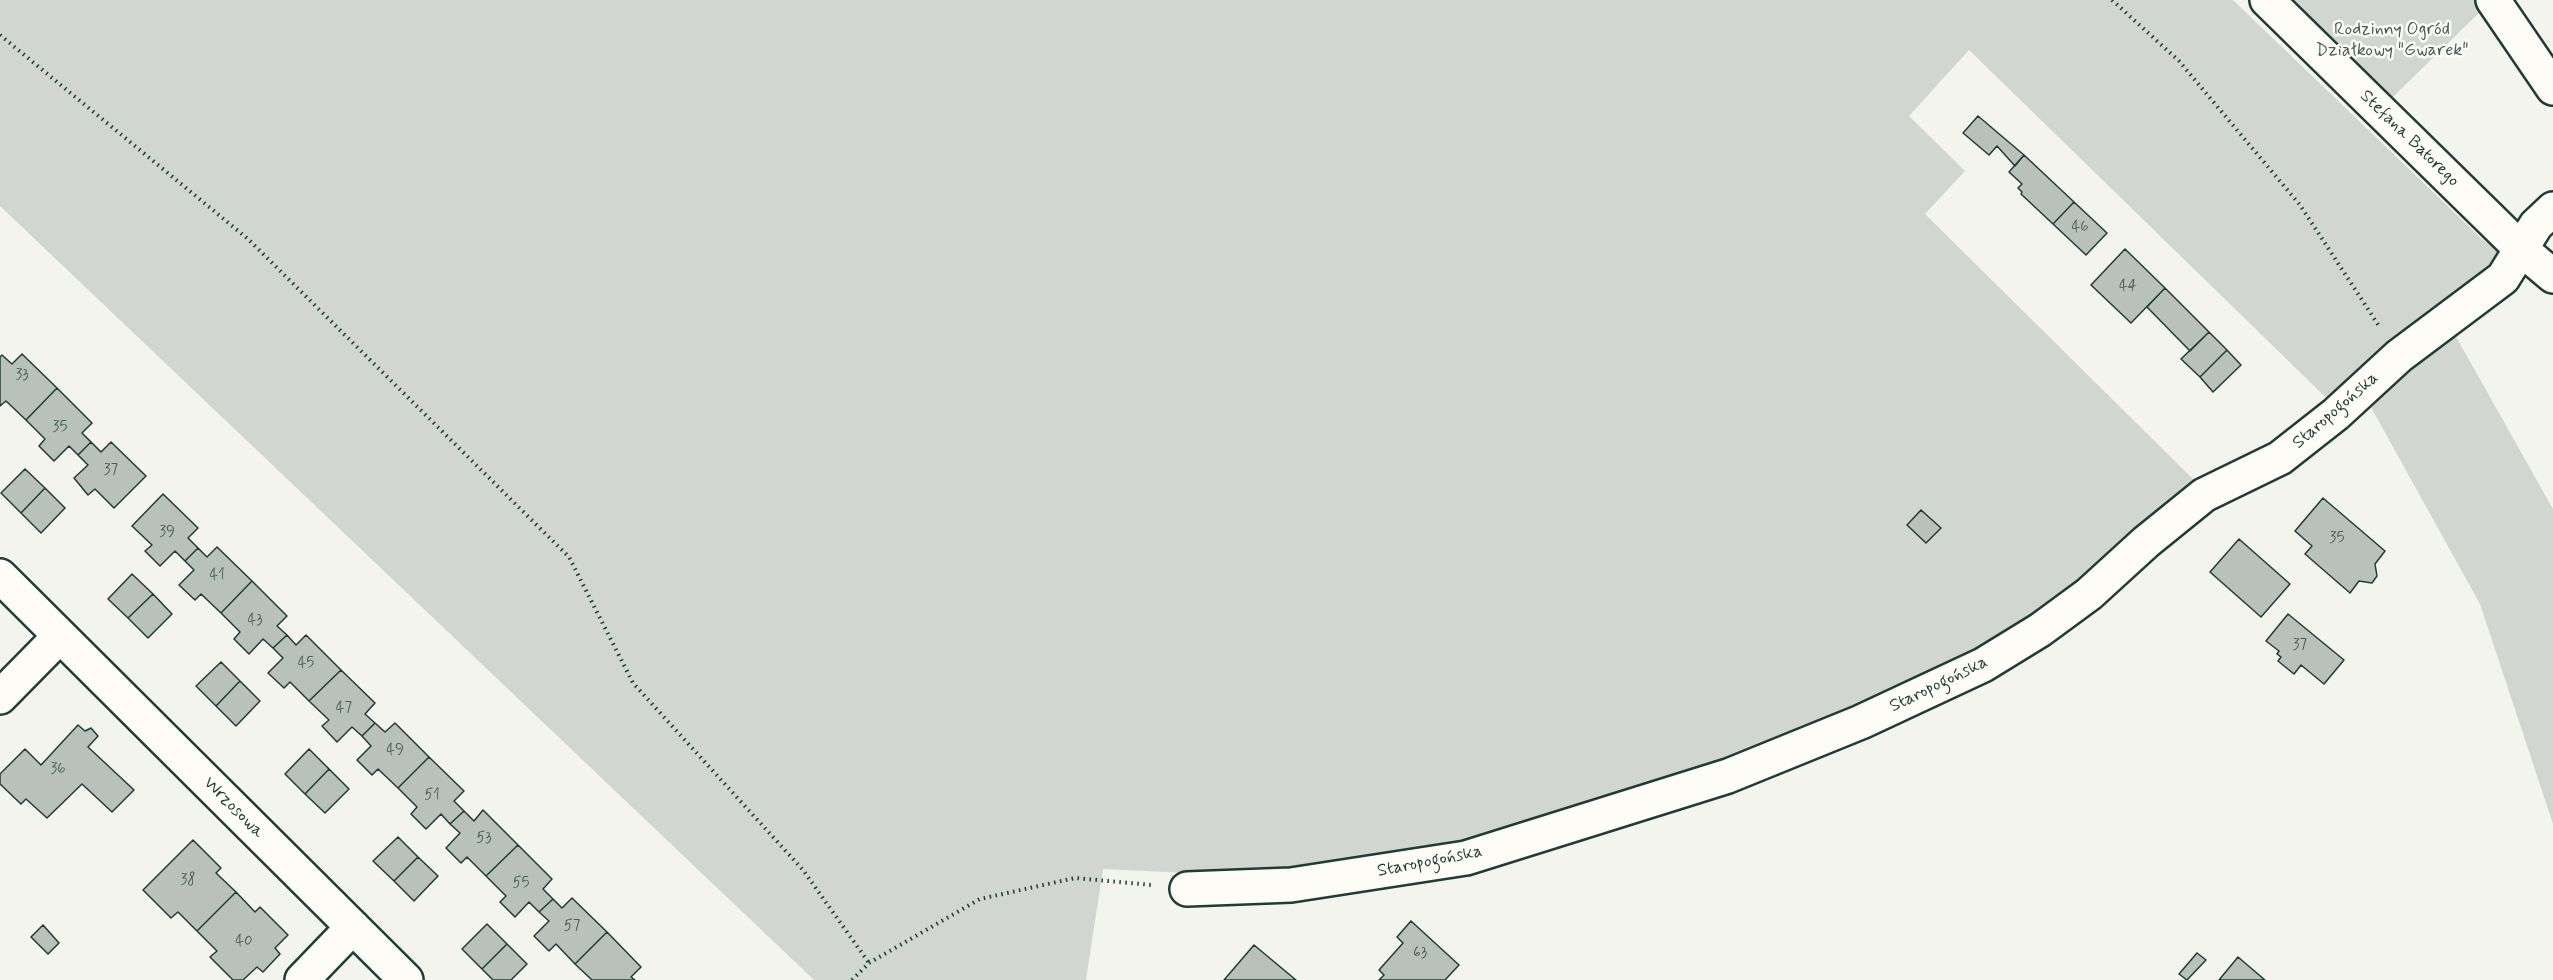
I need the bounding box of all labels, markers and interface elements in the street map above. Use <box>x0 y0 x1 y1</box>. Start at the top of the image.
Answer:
park label: Rodzinny Ogród Działkowy "Gwarek" <box>2316 19 2468 62</box>
street label: Stefana Batorego <box>2355 86 2463 192</box>
house number: 46 <box>2071 219 2089 237</box>
house number: 44 <box>2119 278 2137 296</box>
house number: 33 <box>15 367 29 385</box>
street label: Staropogońska <box>2289 368 2383 454</box>
house number: 35 <box>53 419 67 437</box>
house number: 37 <box>104 462 118 480</box>
house number: 39 <box>159 524 175 542</box>
house number: 35 <box>2330 530 2344 548</box>
house number: 41 <box>209 567 225 585</box>
house number: 43 <box>247 612 263 630</box>
house number: 37 <box>2293 637 2307 655</box>
street label: Staropogońska <box>1886 652 1992 718</box>
house number: 45 <box>298 655 314 673</box>
house number: 47 <box>336 700 352 718</box>
house number: 49 <box>386 742 404 760</box>
house number: 36 <box>50 761 66 779</box>
street label: Wrzosowa <box>198 773 268 843</box>
house number: 51 <box>424 787 440 805</box>
house number: 53 <box>476 830 492 848</box>
street label: Staropogońska <box>1376 841 1484 883</box>
house number: 38 <box>181 872 195 890</box>
house number: 55 <box>513 875 529 893</box>
house number: 57 <box>564 918 580 936</box>
house number: 40 <box>235 933 253 951</box>
house number: 63 <box>1413 945 1427 963</box>

